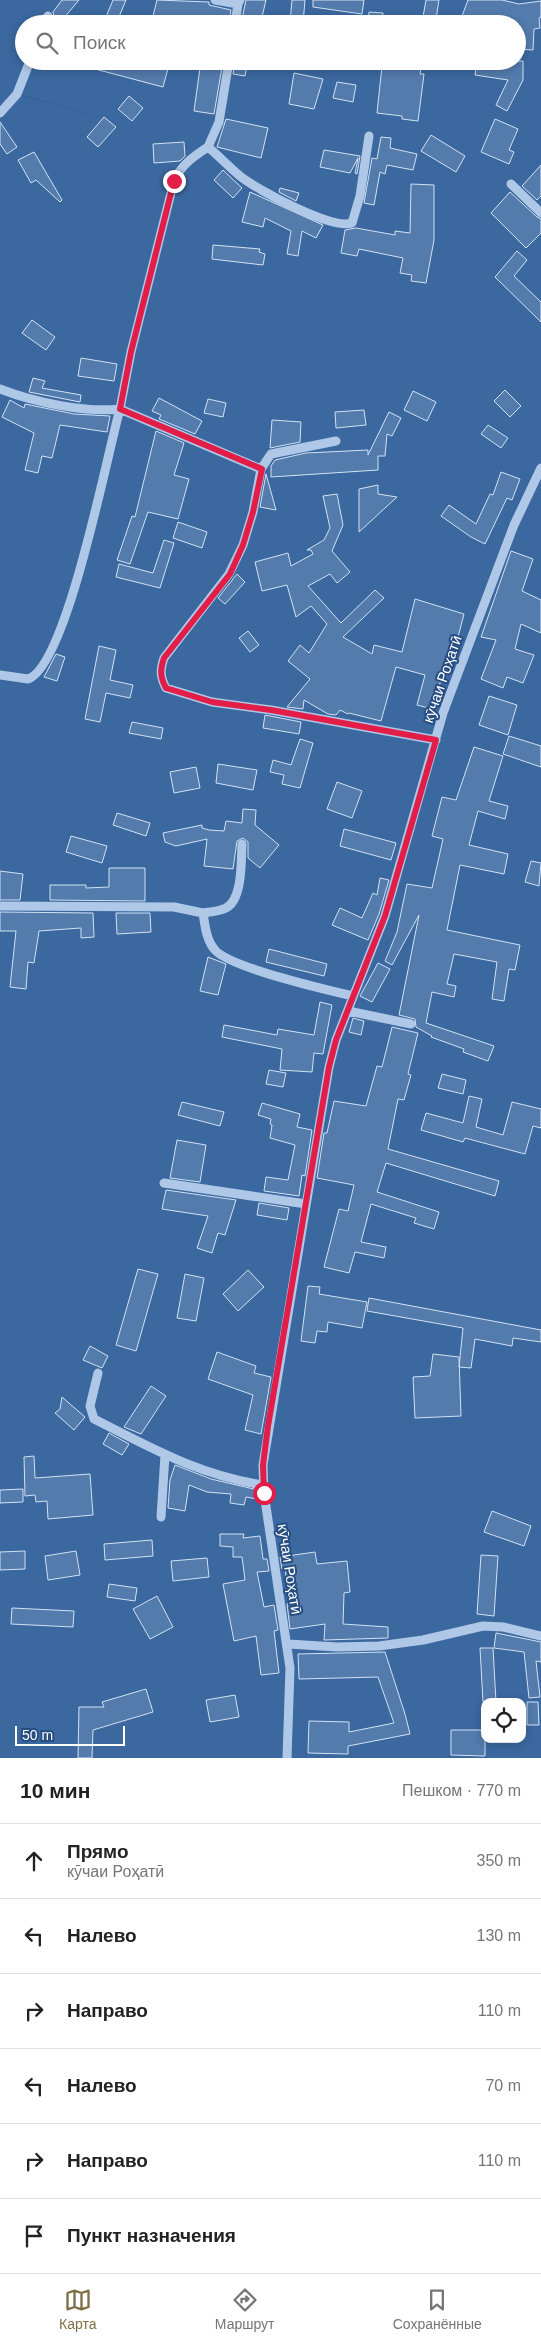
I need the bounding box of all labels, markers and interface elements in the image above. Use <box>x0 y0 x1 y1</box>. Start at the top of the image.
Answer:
search box <box>15 15 526 70</box>
icon: search <box>33 29 61 57</box>
text: Поиск <box>73 32 126 53</box>
route end <box>163 170 186 193</box>
street label: кӯчаи Роҳатӣ <box>419 633 465 725</box>
route start <box>253 1482 276 1505</box>
street label: кӯчаи Роҳатӣ <box>274 1523 306 1615</box>
map controls <box>481 1698 526 1743</box>
button: locate <box>481 1698 526 1743</box>
scale bar <box>15 1723 125 1746</box>
text: 50 m <box>22 1727 53 1743</box>
text: 10 мин <box>20 1779 90 1802</box>
text: Пешком · 770 m <box>402 1782 521 1799</box>
text: Прямо <box>67 1841 129 1862</box>
icon: ahead <box>20 1847 48 1875</box>
text: 350 m <box>477 1852 521 1869</box>
text: кӯчаи Роҳатӣ <box>67 1863 164 1880</box>
icon: left <box>20 1922 48 1950</box>
text: Налево <box>67 1925 137 1946</box>
text: 130 m <box>477 1927 521 1944</box>
icon: right <box>20 1997 48 2025</box>
text: Направо <box>67 2000 148 2021</box>
text: 110 m <box>478 2002 521 2019</box>
icon: left <box>20 2072 48 2100</box>
text: Налево <box>67 2075 137 2096</box>
text: 70 m <box>485 2077 521 2094</box>
icon: right <box>20 2147 48 2175</box>
text: Направо <box>67 2150 148 2171</box>
text: 110 m <box>478 2152 521 2169</box>
icon: arrive <box>20 2222 48 2250</box>
text: Пункт назначения <box>67 2225 236 2246</box>
tab: Карта <box>59 2286 97 2332</box>
tab: Маршрут <box>215 2286 274 2332</box>
tab: Сохранённые <box>393 2286 482 2332</box>

